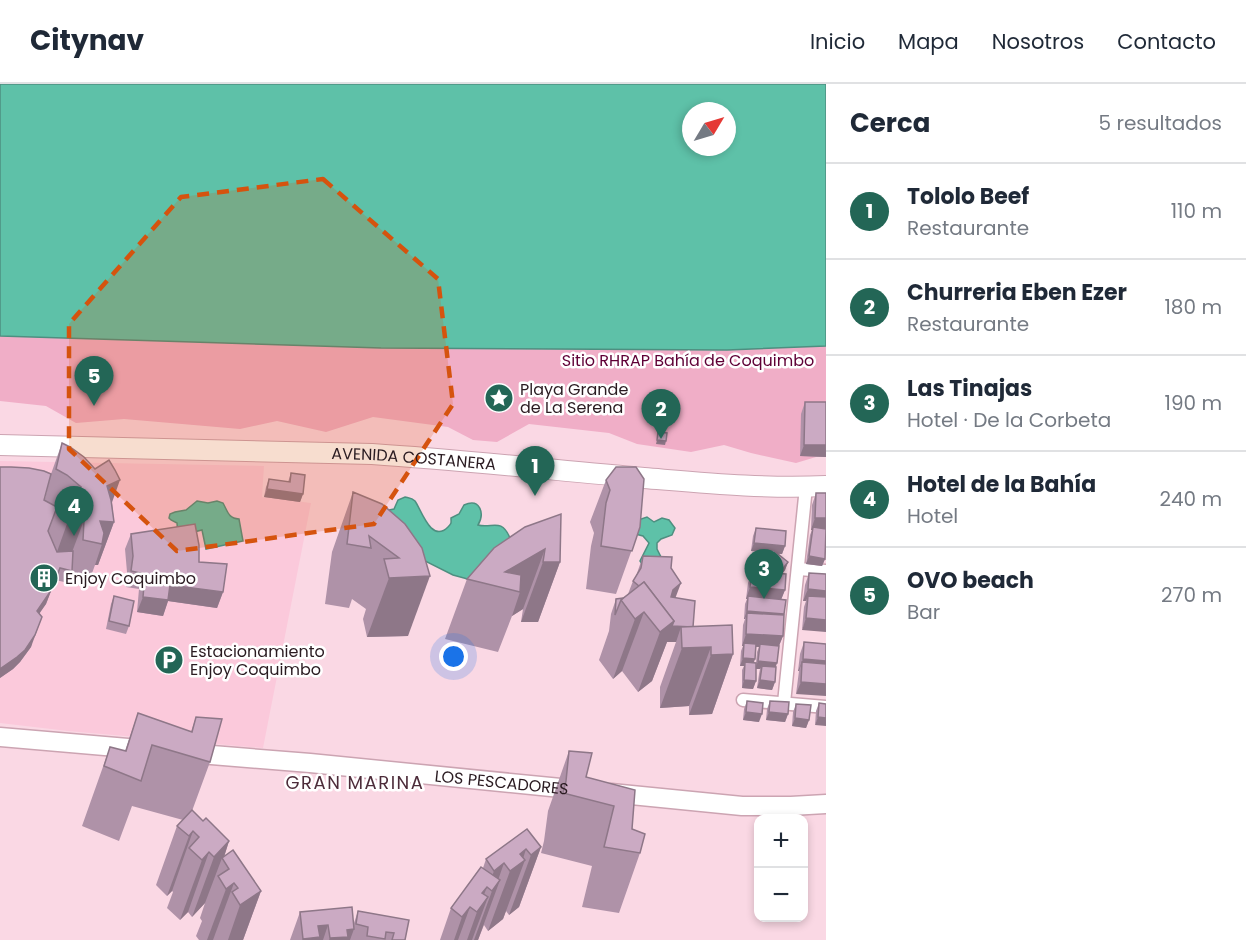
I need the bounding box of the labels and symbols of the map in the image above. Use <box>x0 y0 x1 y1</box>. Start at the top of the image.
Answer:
north arrow <box>682 102 736 156</box>
park label: Sitio RHRAP Bahía de Coquimbo <box>562 349 814 372</box>
pin: 5 <box>74 356 113 406</box>
place label: Playa Grande de La Serena <box>520 378 628 419</box>
place icon: Playa Grande de La Serena <box>483 382 515 414</box>
pin: 2 <box>642 390 680 439</box>
street label: AVENIDA COSTANERA <box>331 442 497 476</box>
pin: 1 <box>516 446 554 496</box>
pin: 4 <box>54 486 94 536</box>
pin: 3 <box>744 550 783 599</box>
building icon: Enjoy Coquimbo <box>28 562 60 594</box>
place label: Enjoy Coquimbo <box>65 567 196 590</box>
place label: Estacionamiento Enjoy Coquimbo <box>190 640 325 681</box>
your location <box>439 642 468 671</box>
parking icon: Estacionamiento Enjoy Coquimbo <box>153 644 185 676</box>
street label: LOS PESCADORES <box>434 764 570 801</box>
district label: GRAN MARINA <box>286 770 424 795</box>

